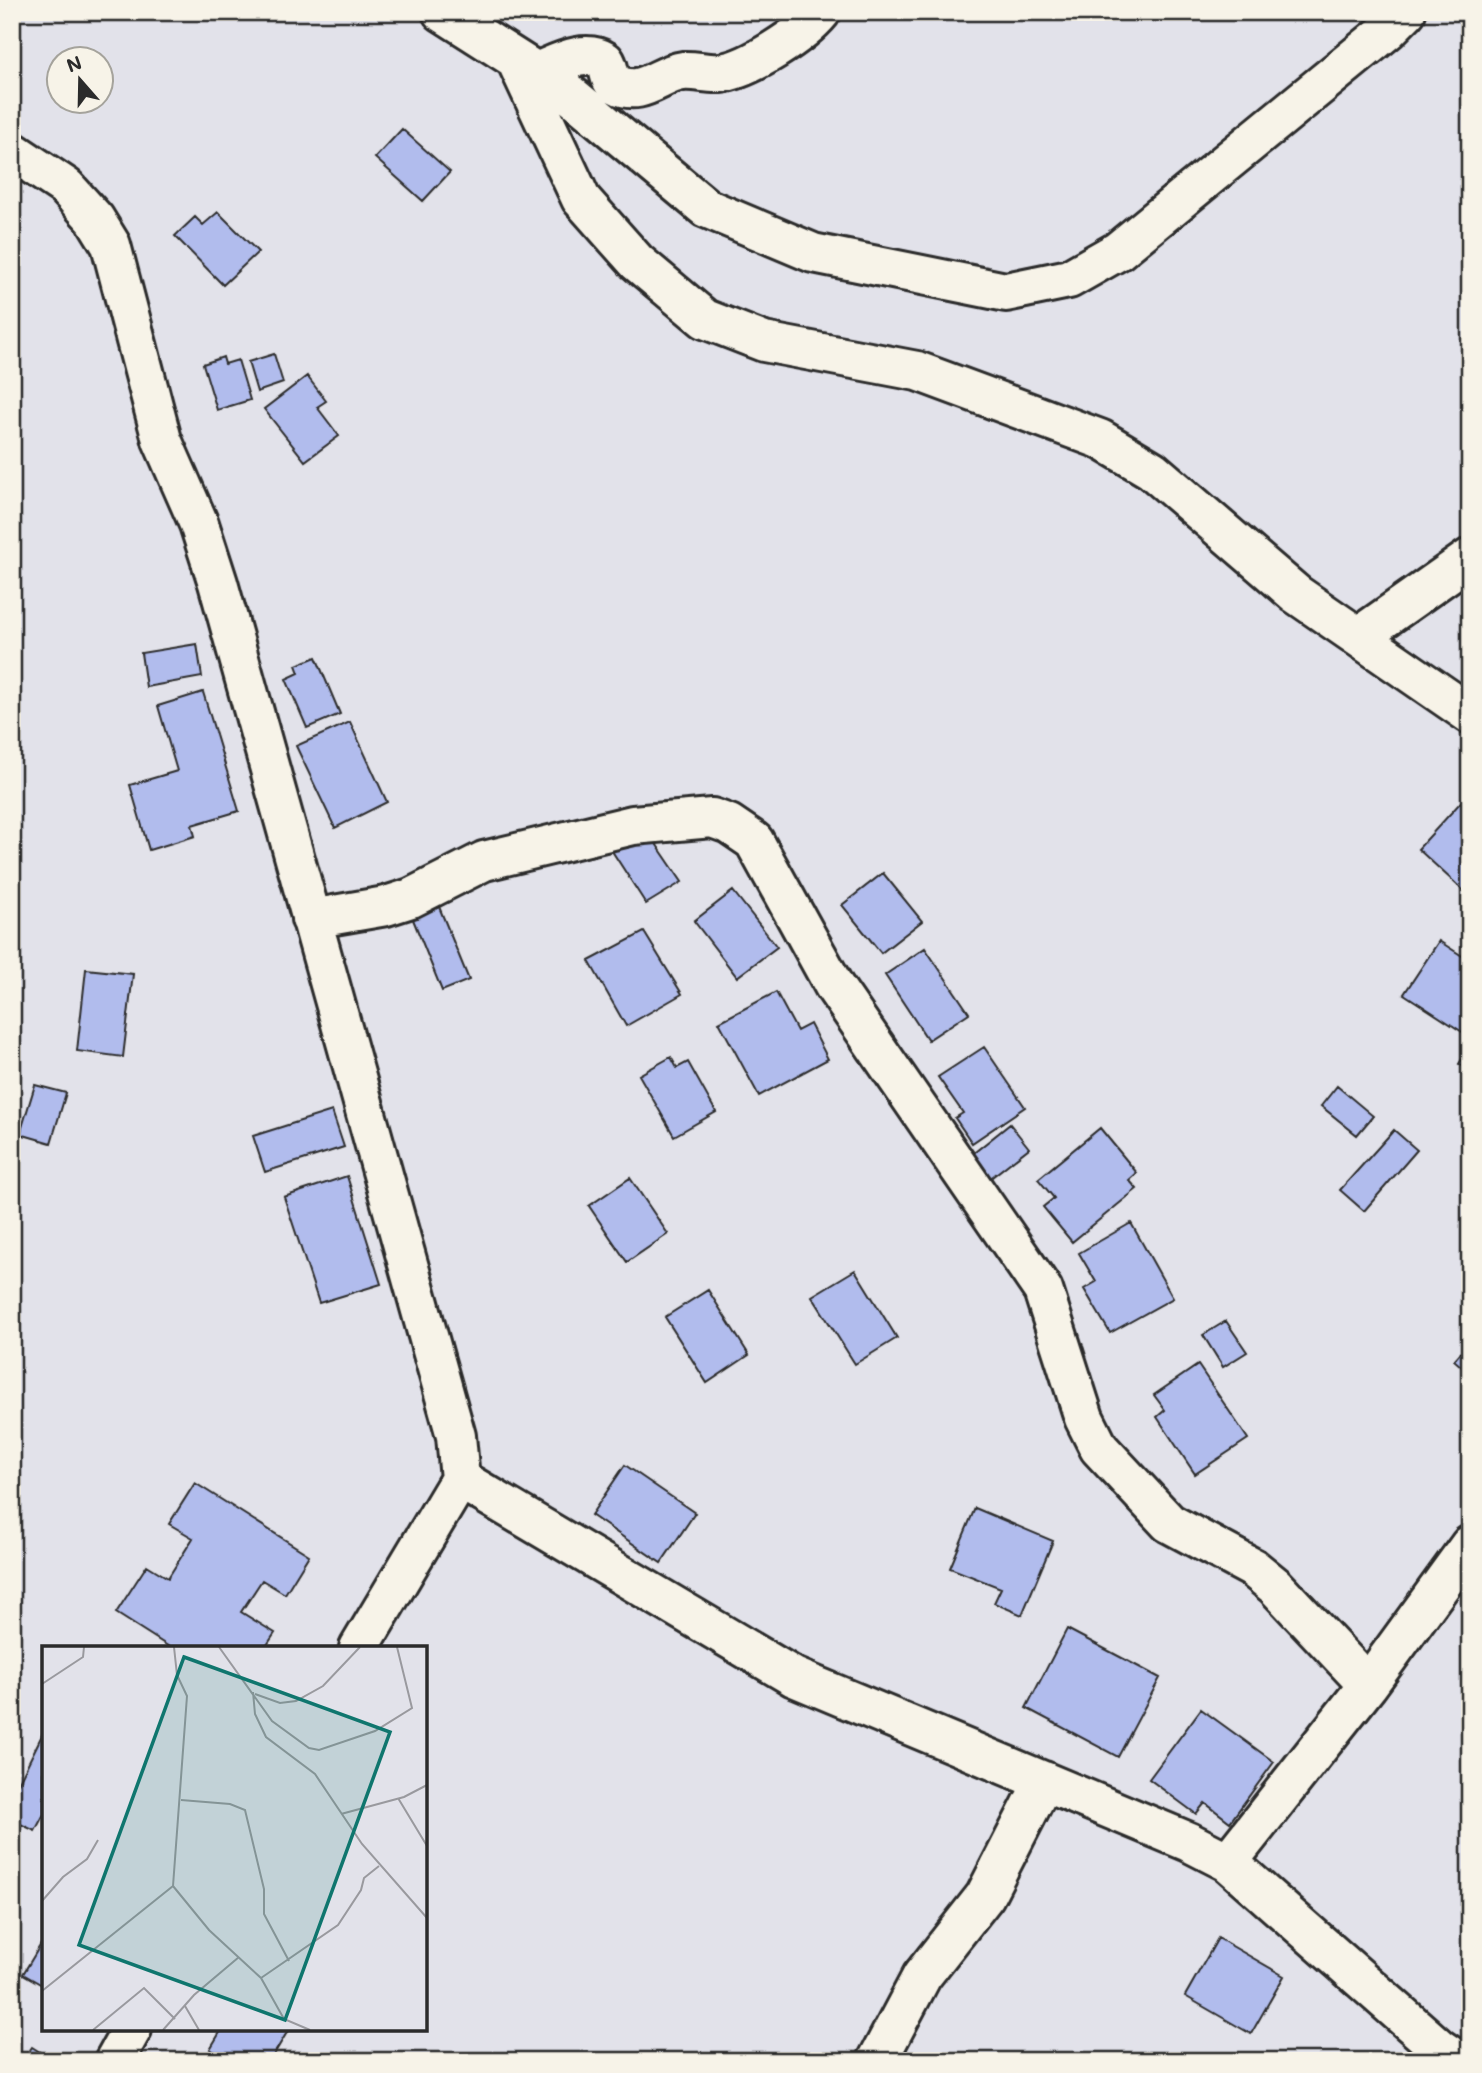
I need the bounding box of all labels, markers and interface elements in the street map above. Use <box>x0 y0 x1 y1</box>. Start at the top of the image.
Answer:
north arrow <box>46 46 116 116</box>
text: N <box>63 49 85 78</box>
inset map <box>42 1646 427 2031</box>

